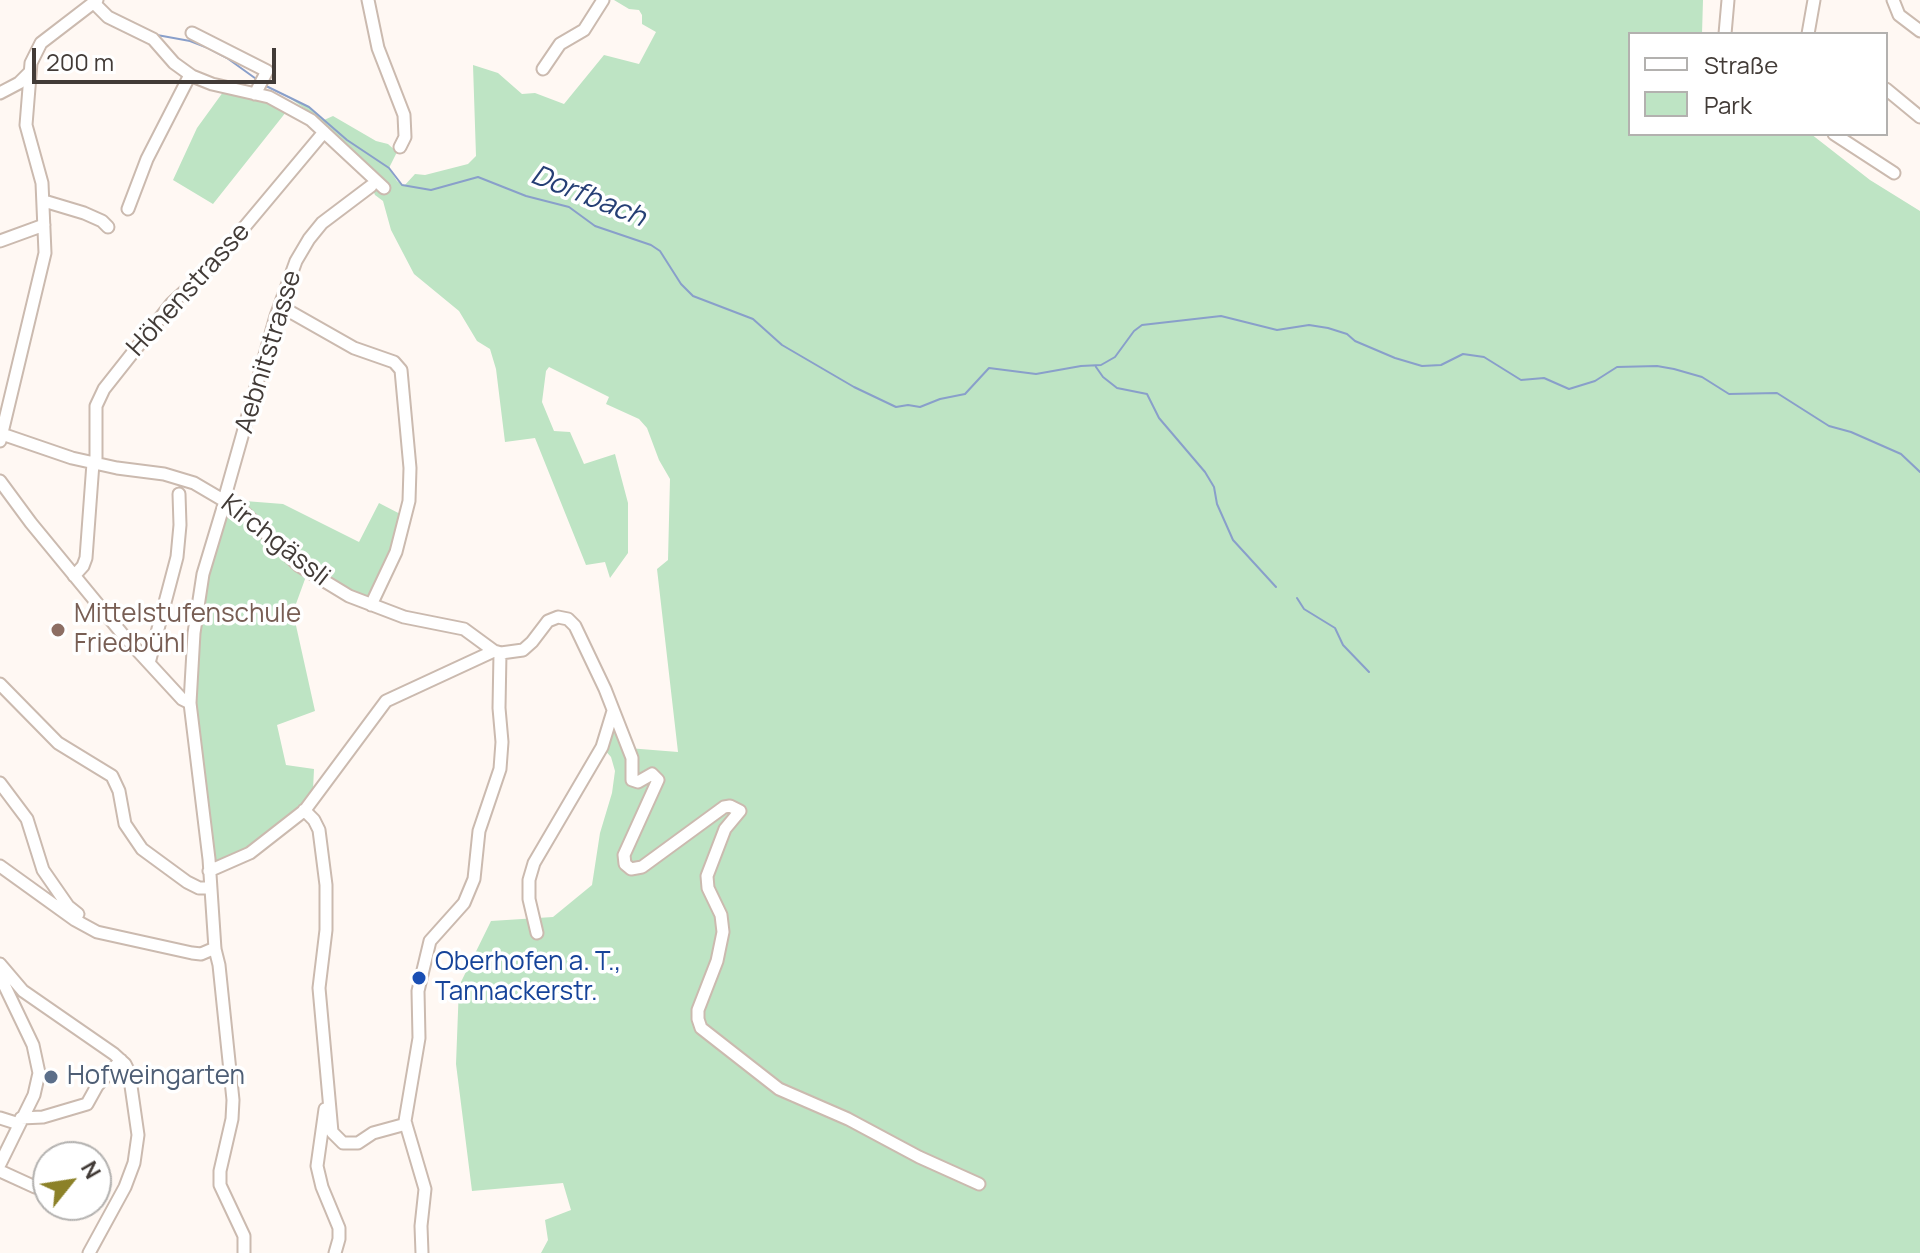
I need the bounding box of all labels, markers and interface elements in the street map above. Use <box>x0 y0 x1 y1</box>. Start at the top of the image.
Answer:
scale bar <box>36 32 280 82</box>
legend <box>1628 32 1888 136</box>
text: 200 m <box>46 45 114 78</box>
text: Straße <box>1704 48 1778 81</box>
text: Park <box>1704 88 1752 121</box>
water label: Dorfbach <box>526 159 650 235</box>
street label: Höhenstrasse <box>121 217 257 363</box>
street label: Aebnitstrasse <box>229 267 309 437</box>
street label: Kirchgässli <box>214 489 336 593</box>
place label: Mittelstufenschule Friedbühl <box>74 599 301 660</box>
marker: Mittelstufenschule Friedbühl <box>49 621 67 639</box>
place label: Oberhofen a. T., Tannackerstr. <box>435 947 621 1008</box>
marker: Oberhofen a. T., Tannackerstr. <box>410 969 428 987</box>
place label: Hofweingarten <box>67 1061 245 1093</box>
marker: Hofweingarten <box>42 1068 60 1086</box>
north arrow <box>32 1141 112 1221</box>
text: N <box>74 1156 108 1184</box>

